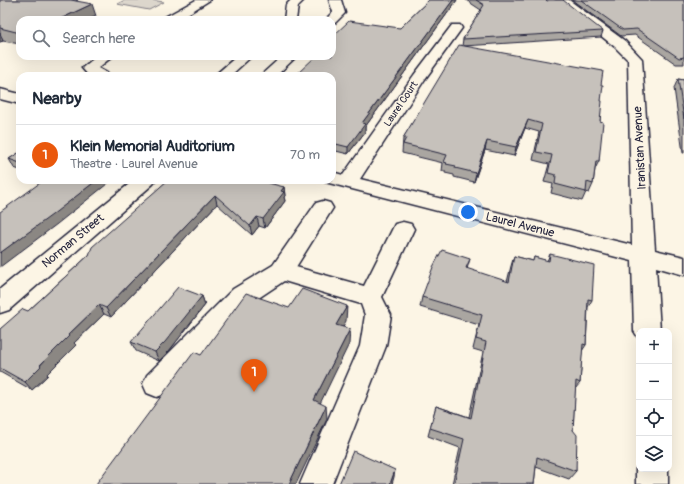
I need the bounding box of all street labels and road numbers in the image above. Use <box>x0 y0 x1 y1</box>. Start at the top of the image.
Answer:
street label: Laurel Court <box>381 78 421 129</box>
street label: Iranistan Avenue <box>630 106 650 190</box>
street label: Laurel Avenue <box>484 209 556 241</box>
street label: Norman Street <box>39 211 107 271</box>

